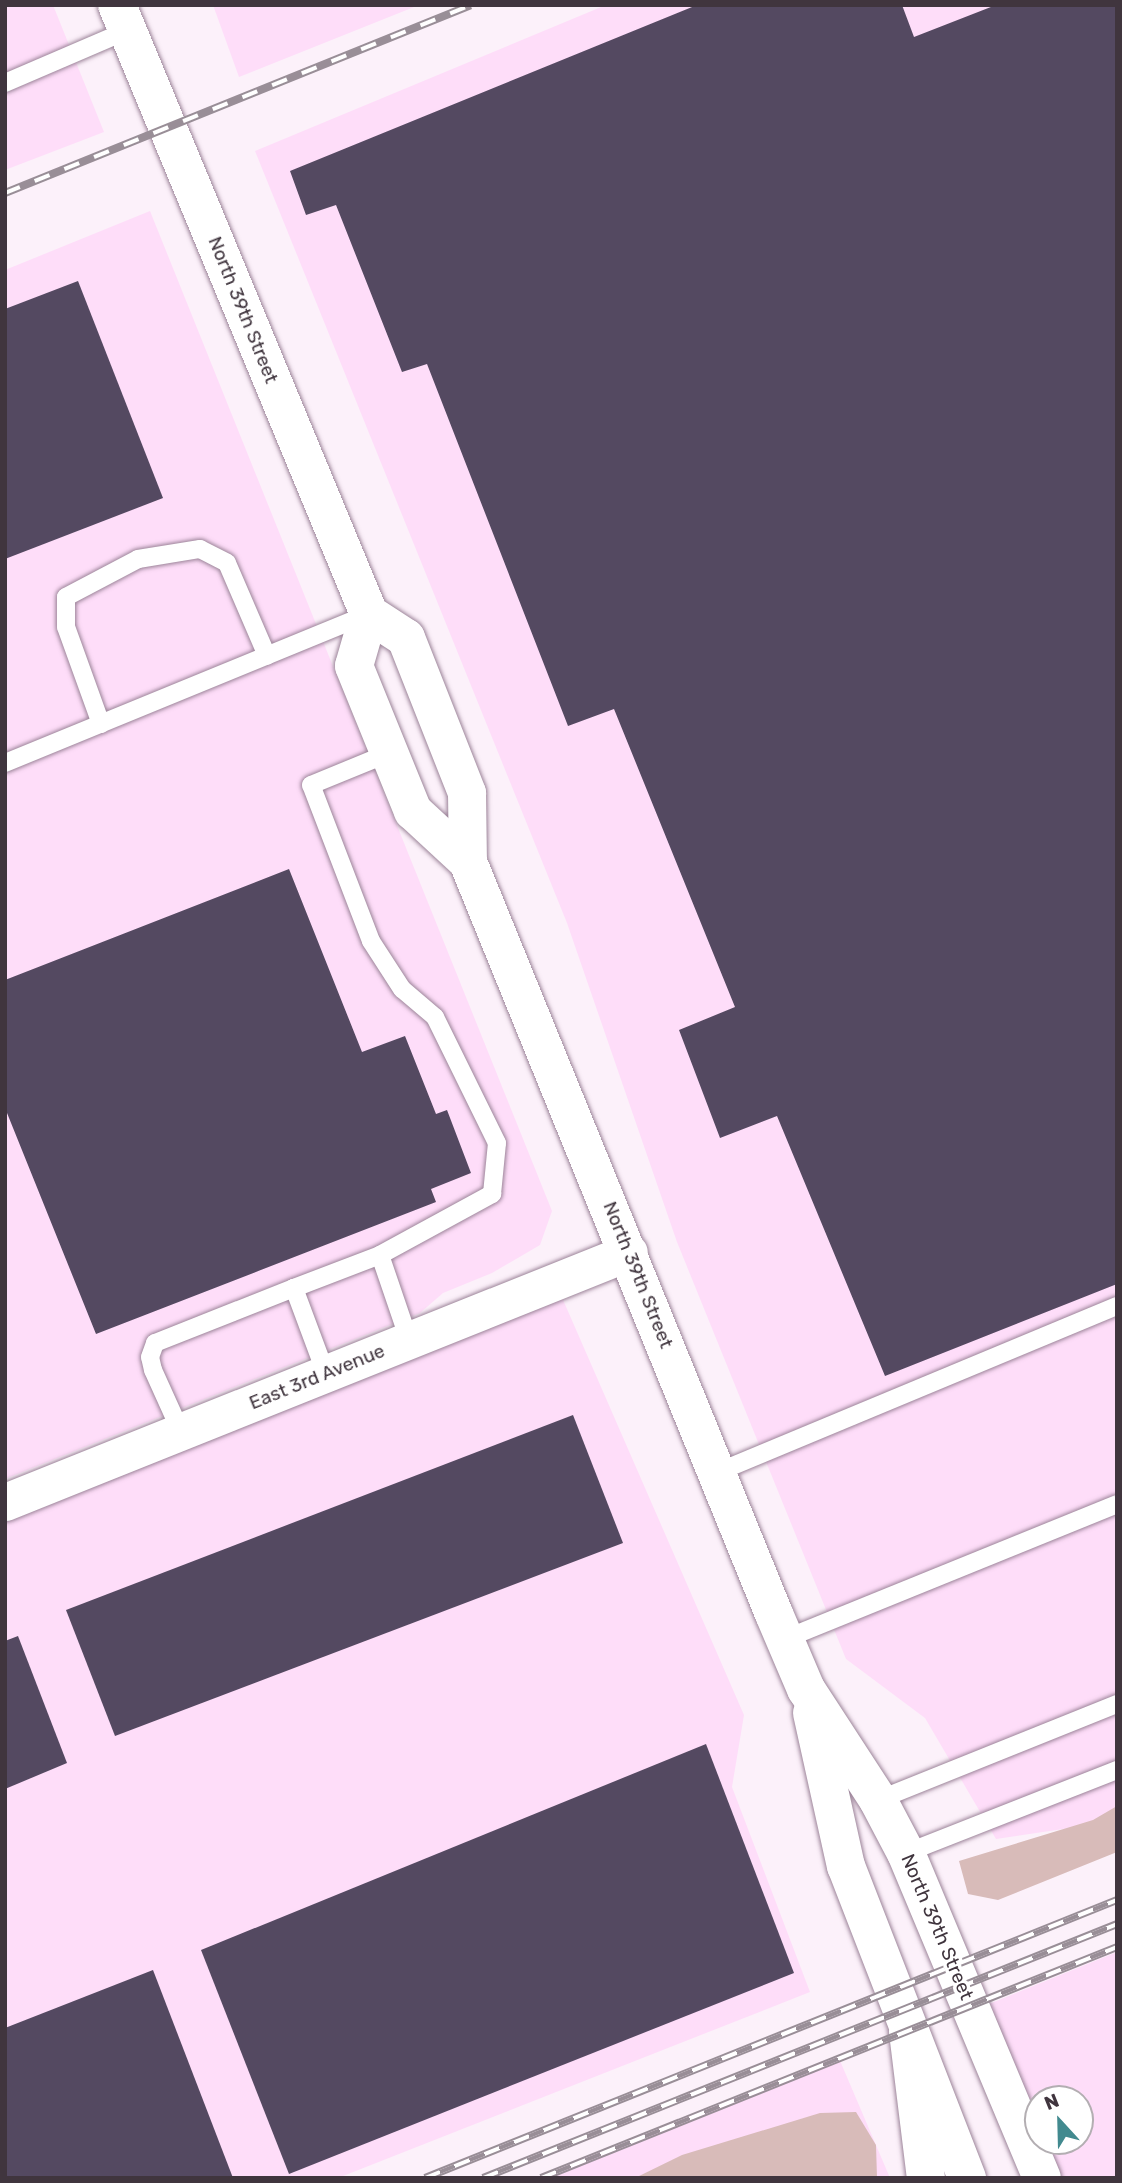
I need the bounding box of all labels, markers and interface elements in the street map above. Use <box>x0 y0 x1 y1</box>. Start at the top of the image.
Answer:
street label: North 39th Street <box>203 233 283 387</box>
street label: North 39th Street <box>598 1198 678 1352</box>
street label: East 3rd Avenue <box>246 1339 388 1415</box>
street label: North 39th Street <box>896 1851 978 2003</box>
north arrow <box>1024 2085 1094 2155</box>
text: N <box>1041 2089 1062 2115</box>

